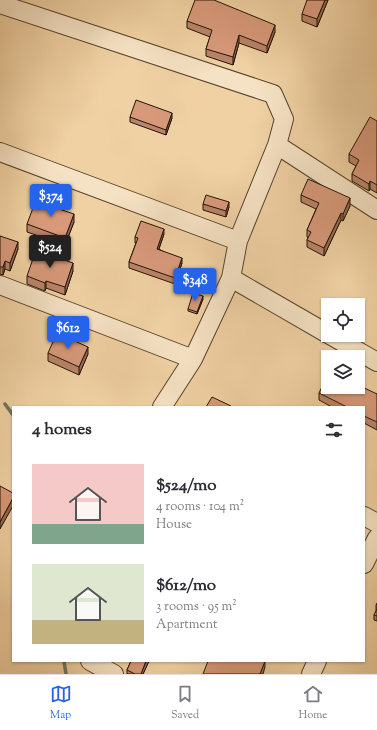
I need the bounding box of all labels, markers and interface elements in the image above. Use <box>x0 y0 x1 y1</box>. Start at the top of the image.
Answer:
pin: $374 <box>27 184 75 218</box>
text: $374 <box>39 188 63 206</box>
pin: $524 <box>26 235 74 269</box>
text: $524 <box>38 239 62 257</box>
pin: $348 <box>171 268 219 302</box>
text: $348 <box>182 272 208 290</box>
map controls <box>321 298 365 394</box>
button: locate <box>321 298 365 342</box>
pin: $612 <box>44 316 92 350</box>
text: $612 <box>56 320 80 338</box>
button: layers <box>321 350 365 394</box>
text: 4 homes <box>32 418 92 442</box>
icon: filters <box>323 419 345 441</box>
text: $524/mo <box>156 474 217 498</box>
icon: home <box>64 480 112 528</box>
text: 4 rooms · 104 m² <box>156 498 244 516</box>
text: House <box>156 516 192 534</box>
text: $612/mo <box>156 574 216 598</box>
icon: home <box>64 580 112 628</box>
text: 3 rooms · 95 m² <box>156 598 237 616</box>
text: Apartment <box>156 616 217 634</box>
tab: Map <box>50 683 72 723</box>
tab: Saved <box>171 683 199 723</box>
tab: Home <box>298 683 327 723</box>

